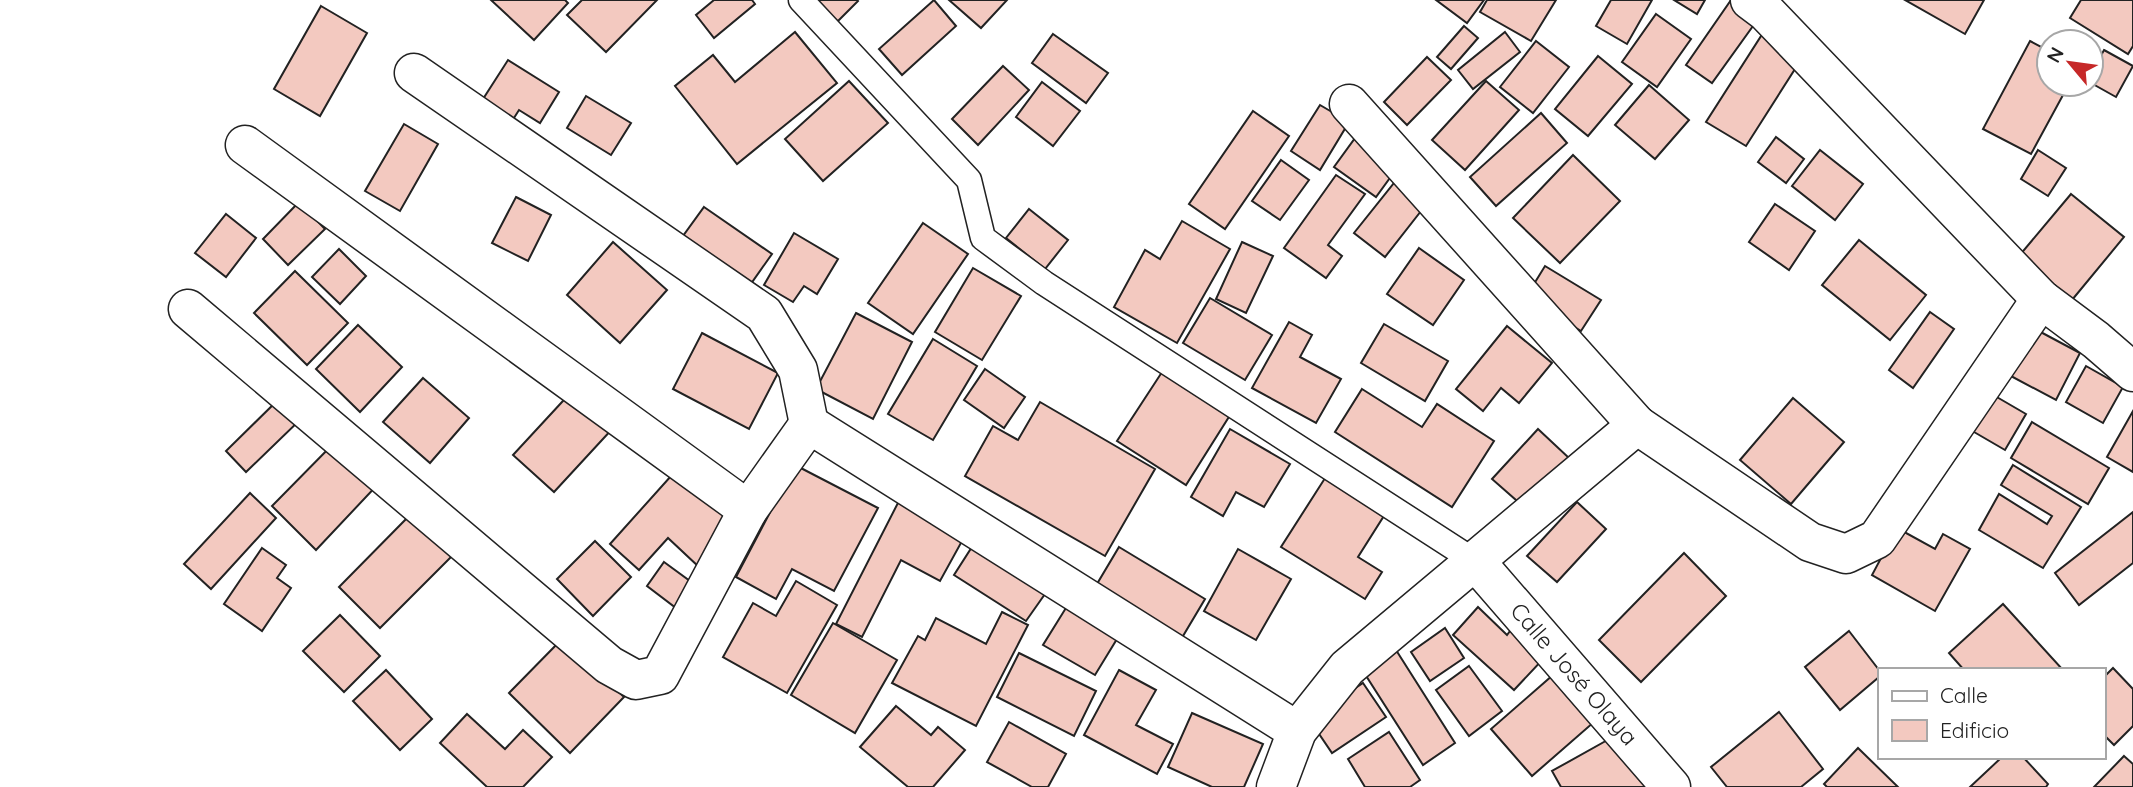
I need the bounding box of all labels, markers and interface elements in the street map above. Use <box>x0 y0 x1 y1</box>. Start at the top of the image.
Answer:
north arrow <box>2035 28 2105 98</box>
text: N <box>2041 43 2069 67</box>
street label: Calle José Olaya <box>1505 596 1644 751</box>
legend <box>1878 668 2105 759</box>
text: Calle <box>1940 682 1988 708</box>
text: Edificio <box>1940 717 2009 743</box>

